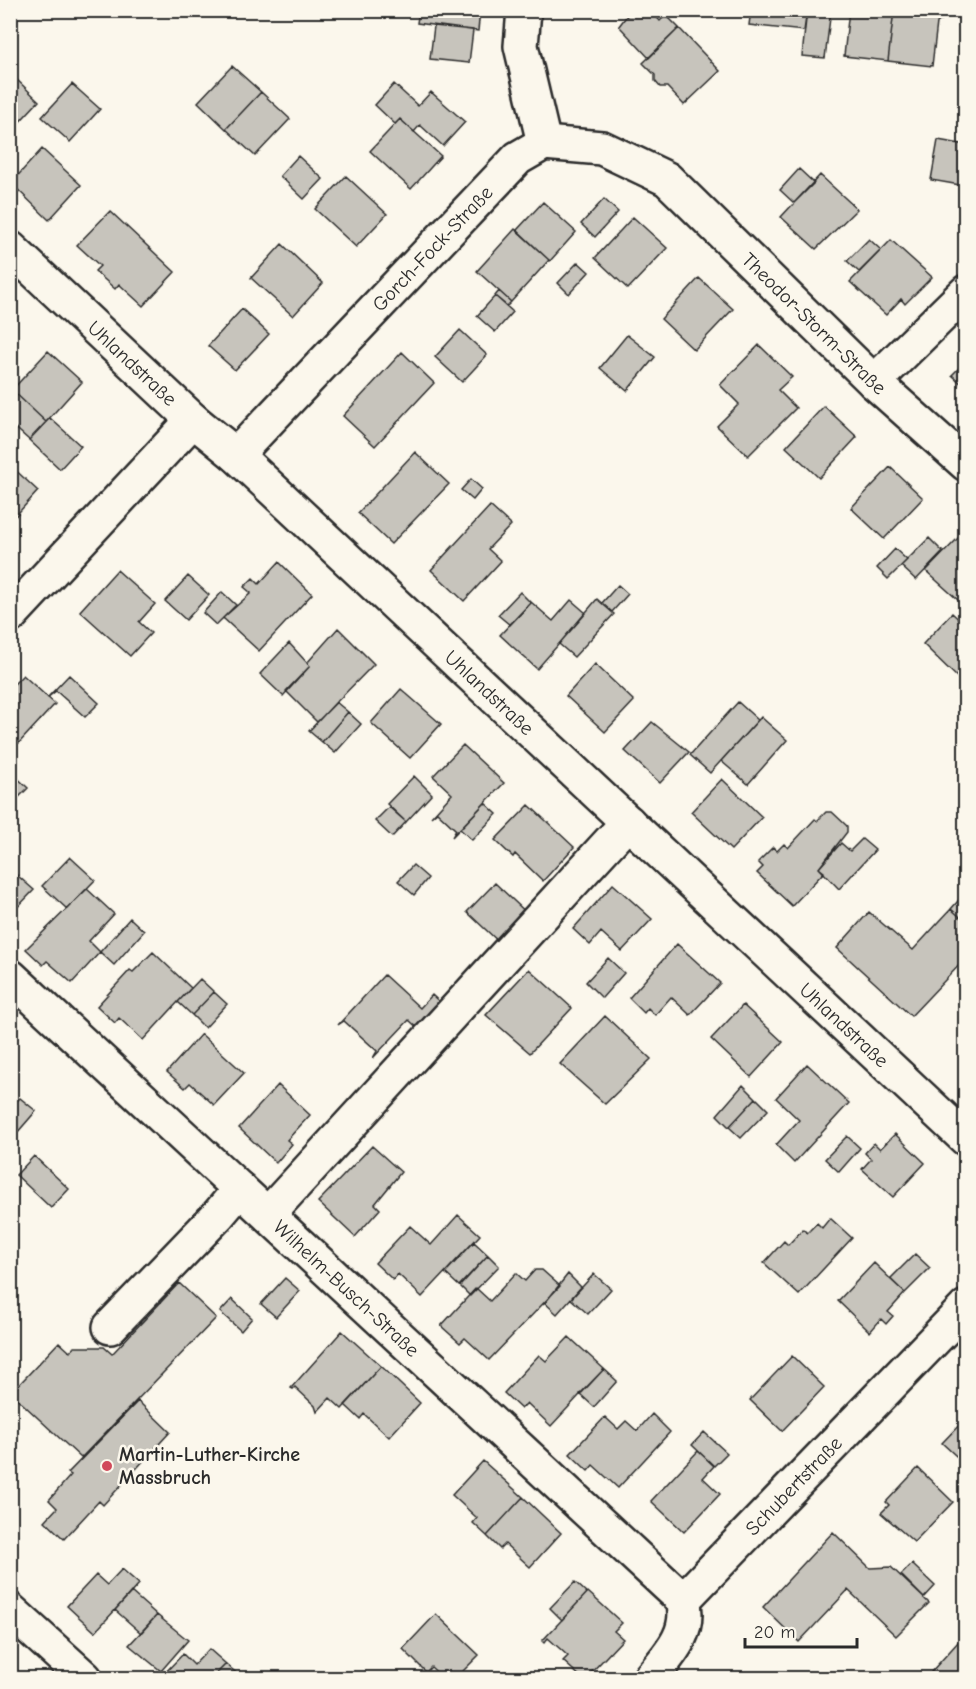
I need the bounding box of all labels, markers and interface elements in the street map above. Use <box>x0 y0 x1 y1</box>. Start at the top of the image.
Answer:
street label: Gorch-Fock-Straße <box>367 181 497 316</box>
street label: Theodor-Storm-Straße <box>737 248 891 399</box>
street label: Uhlandstraße <box>83 316 182 410</box>
street label: Uhlandstraße <box>440 645 539 740</box>
street label: Uhlandstraße <box>795 978 893 1072</box>
street label: Wilhelm-Busch-Straße <box>269 1215 424 1361</box>
street label: Schubertstraße <box>741 1431 846 1540</box>
place label: Martin-Luther-Kirche Massbruch <box>119 1443 300 1489</box>
marker: Martin-Luther-Kirche Massbruch <box>100 1459 114 1473</box>
scale bar <box>745 1611 858 1649</box>
text: 20 m <box>754 1622 795 1643</box>

